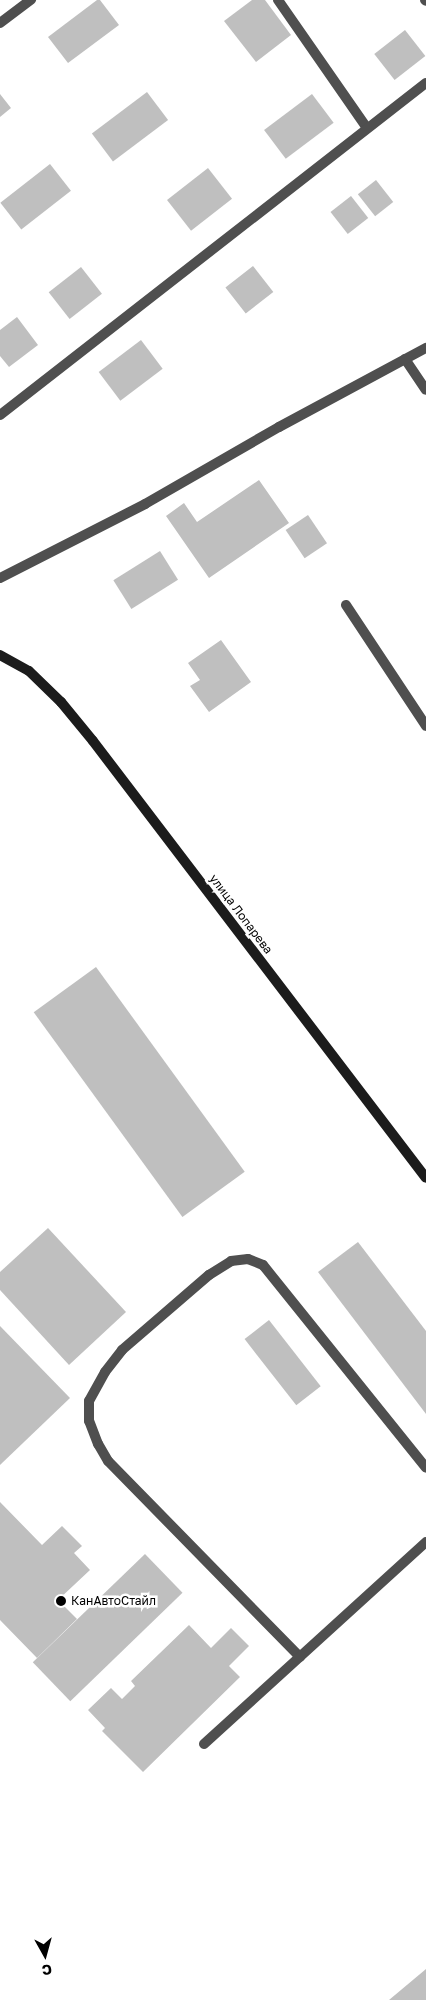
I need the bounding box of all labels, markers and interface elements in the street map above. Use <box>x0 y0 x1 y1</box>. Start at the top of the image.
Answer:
street label: улица Лопарева <box>206 871 276 957</box>
place label: КанАвтоСтайл <box>71 1594 156 1608</box>
marker: КанАвтоСтайл <box>55 1595 67 1607</box>
north arrow <box>20 1930 70 1980</box>
text: С <box>41 1961 53 1979</box>

